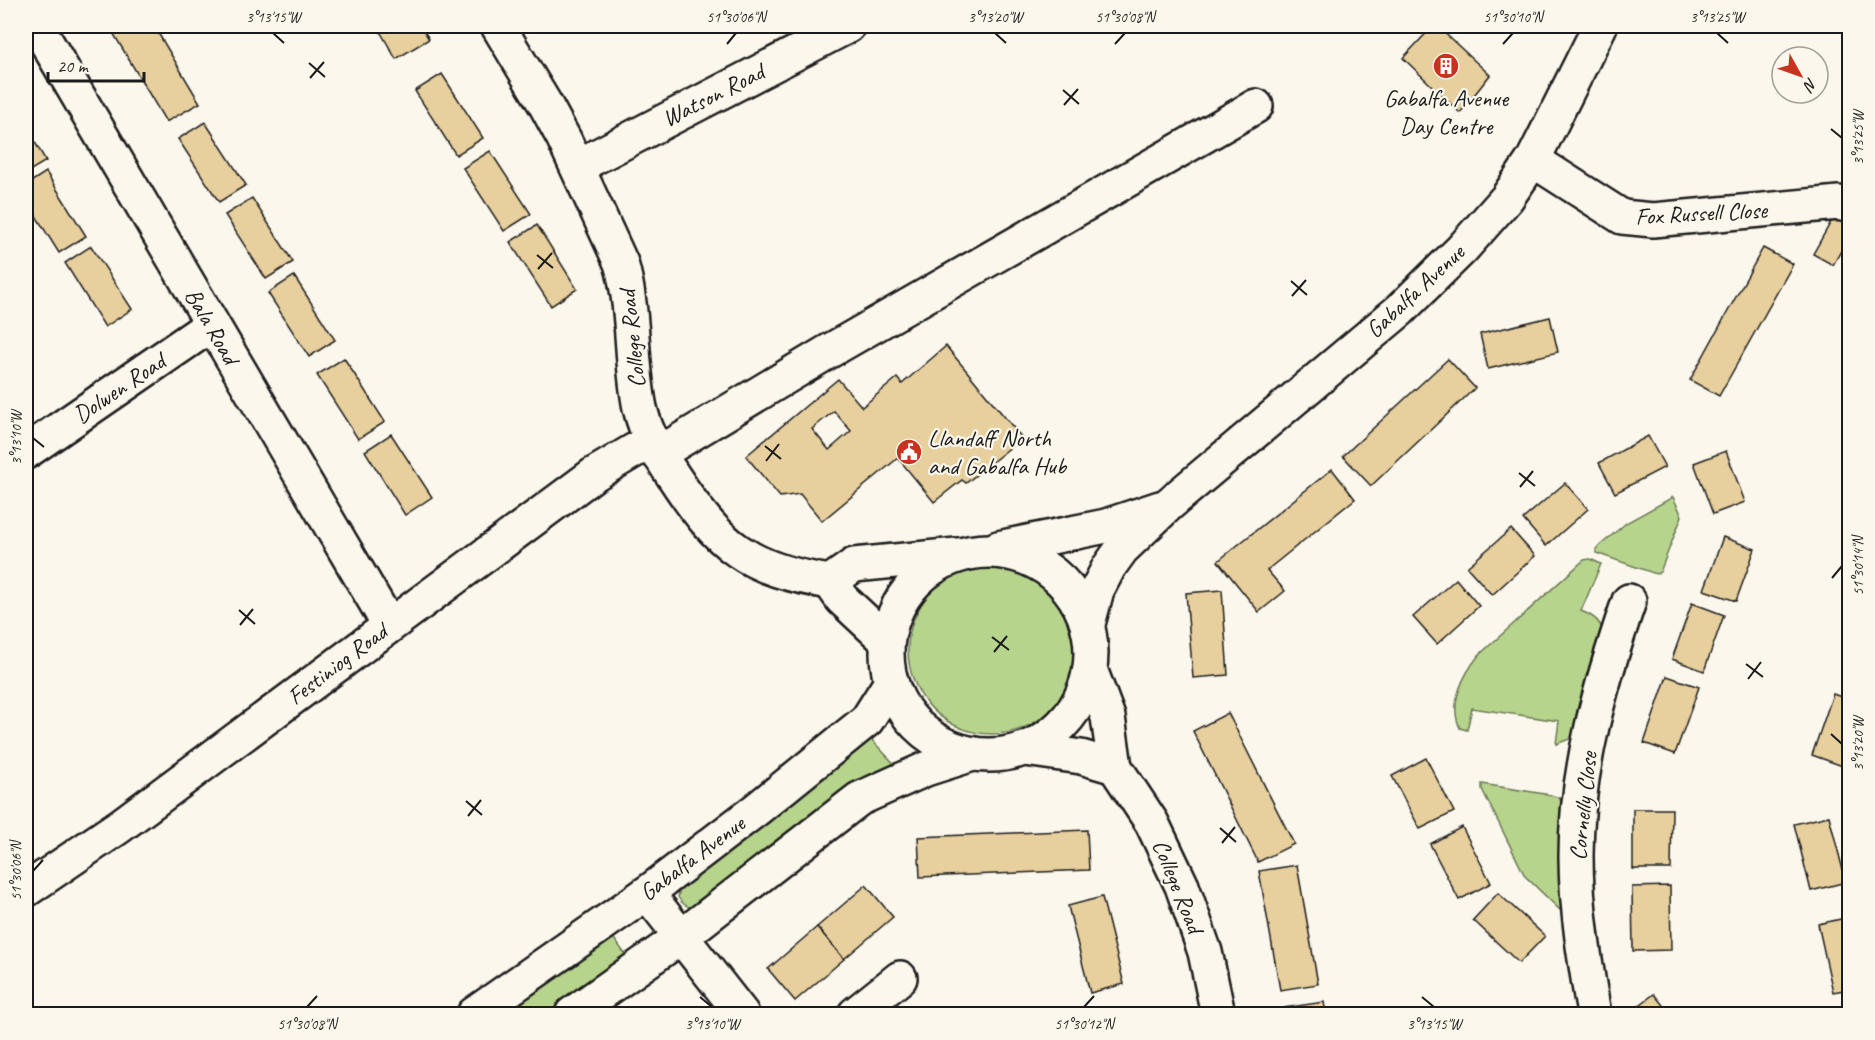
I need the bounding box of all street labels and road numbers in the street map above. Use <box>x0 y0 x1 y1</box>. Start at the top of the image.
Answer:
street label: Watson Road <box>657 55 772 133</box>
street label: Fox Russell Close <box>1634 194 1770 231</box>
street label: Gabalfa Avenue <box>1359 236 1472 344</box>
street label: Bala Road <box>178 283 247 372</box>
street label: College Road <box>612 285 652 389</box>
street label: Dolwen Road <box>67 344 174 430</box>
street label: Festiniog Road <box>281 615 396 711</box>
street label: Cornelly Close <box>1562 748 1604 862</box>
street label: Gabalfa Avenue <box>633 807 752 907</box>
street label: College Road <box>1146 835 1212 940</box>

